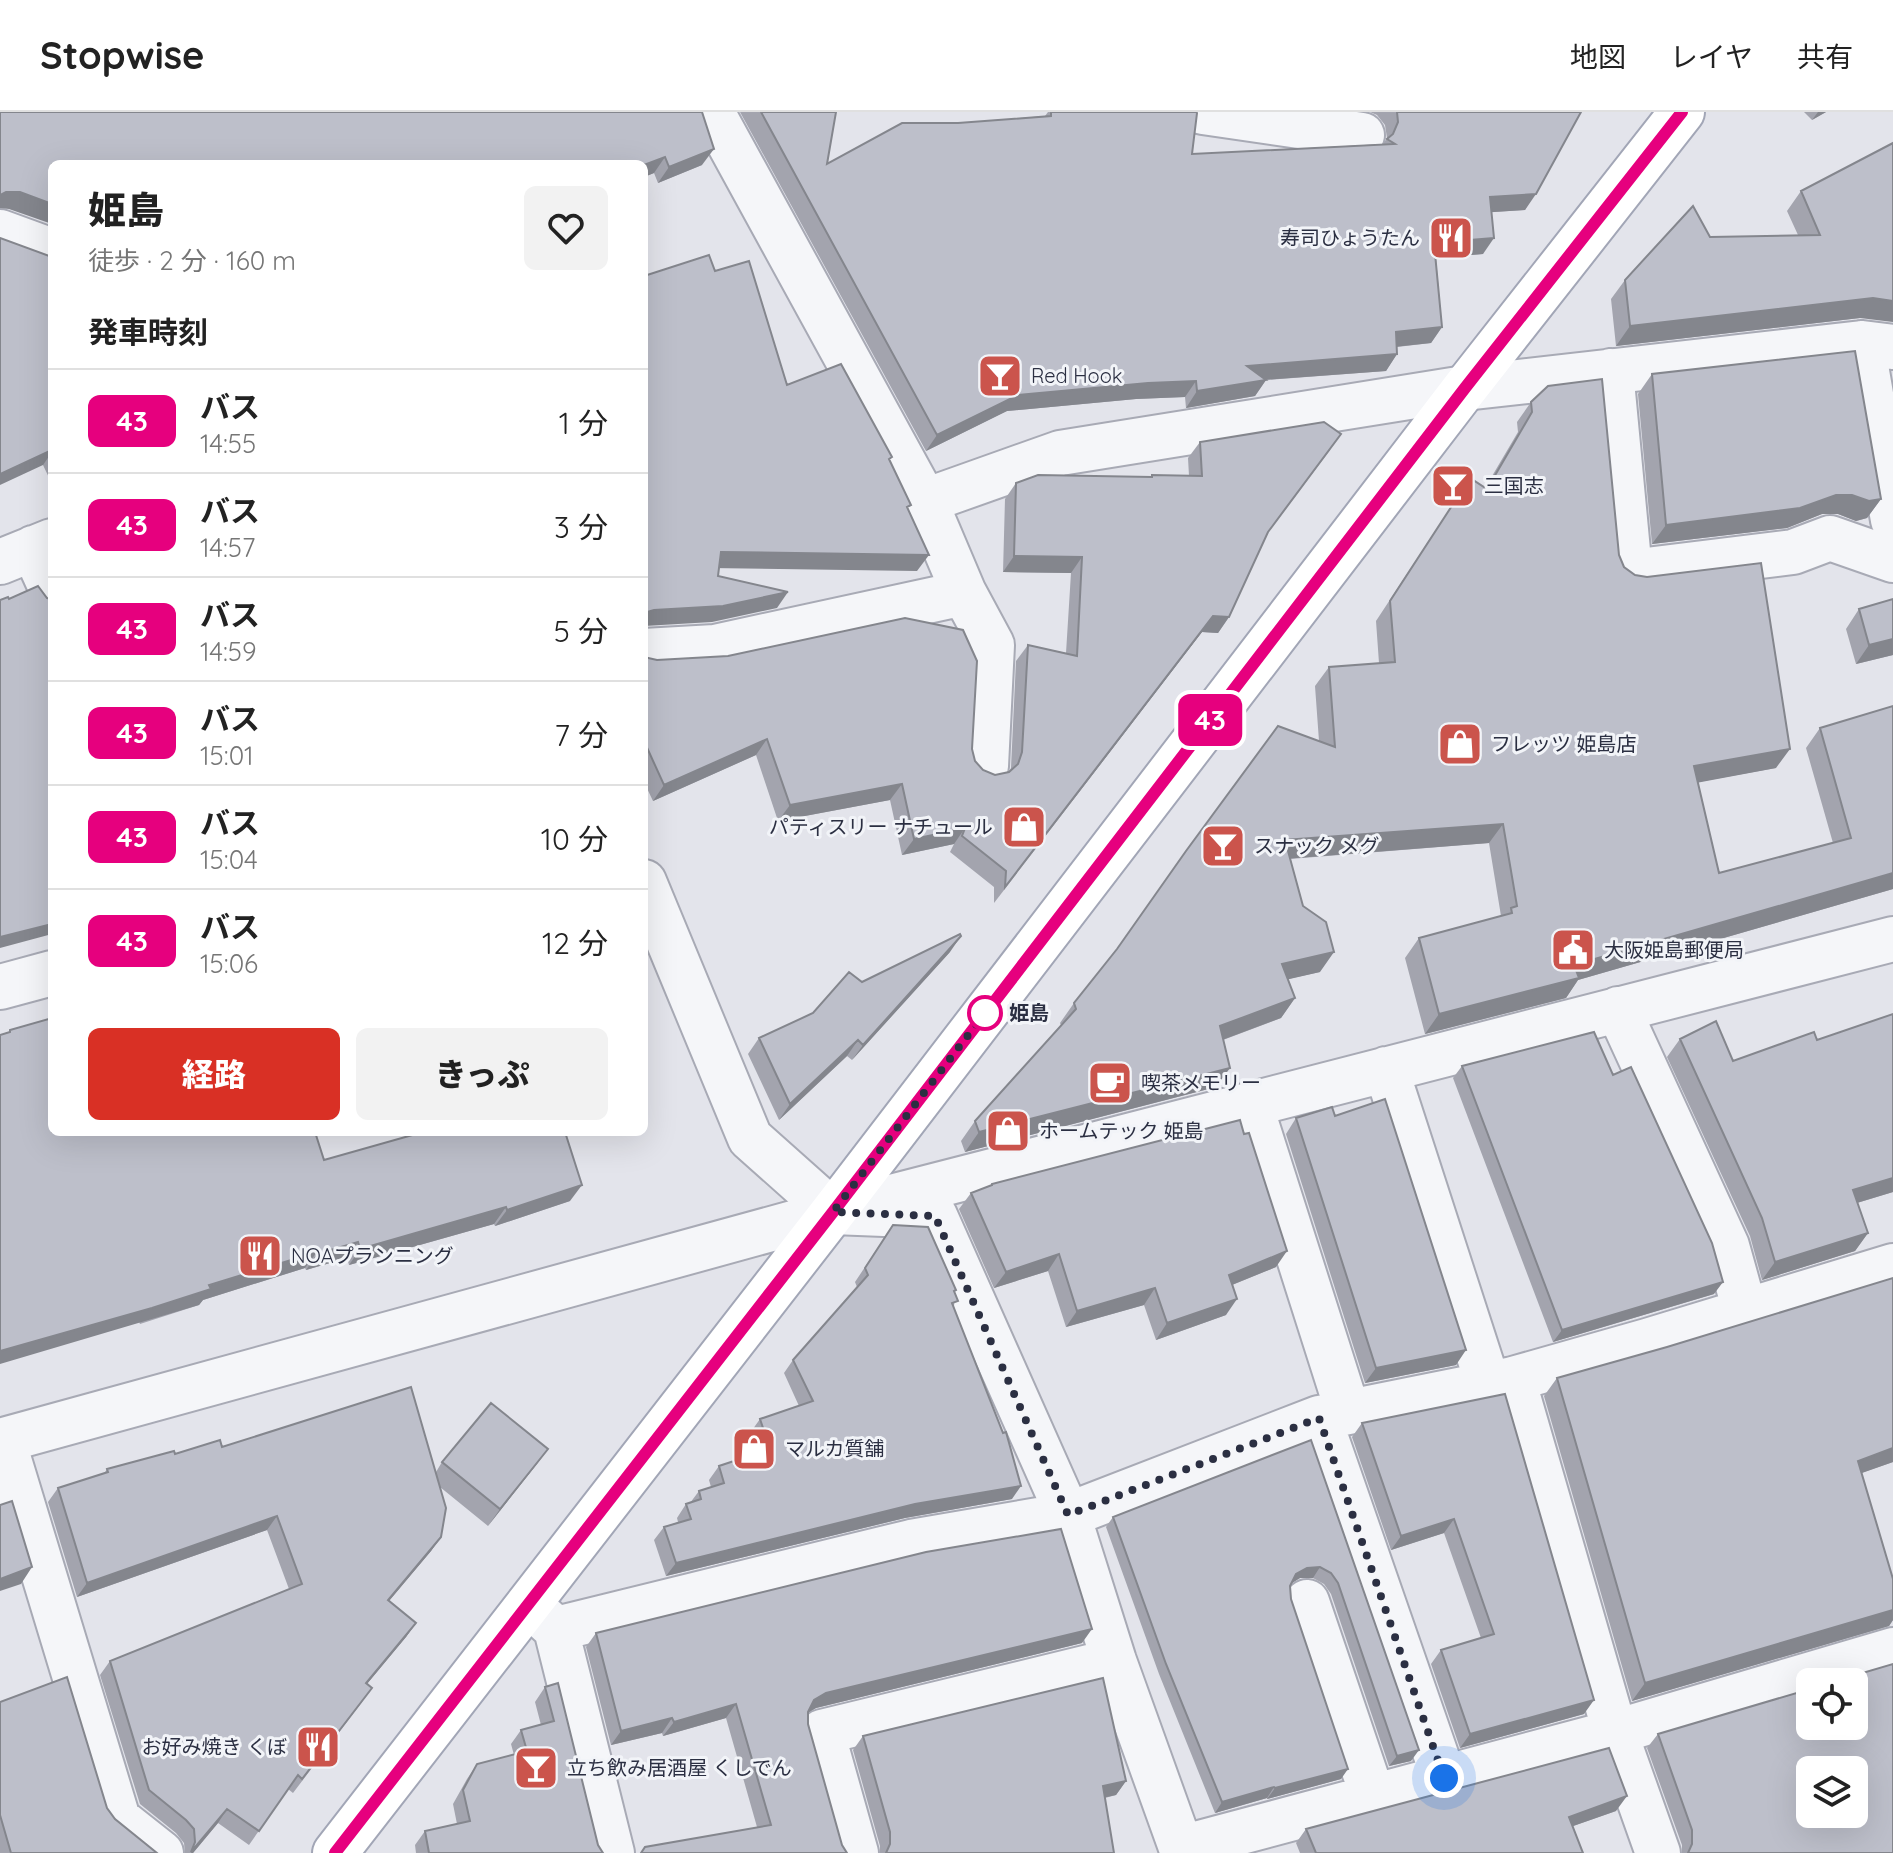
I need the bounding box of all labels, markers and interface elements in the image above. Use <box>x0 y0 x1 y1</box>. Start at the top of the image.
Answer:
text: Stopwise <box>40 31 205 79</box>
text: 地図 <box>1570 39 1626 74</box>
text: レイヤ <box>1670 39 1753 74</box>
text: 共有 <box>1797 39 1853 74</box>
text: 姫島 <box>88 186 164 234</box>
button: heart <box>524 186 608 270</box>
restaurant icon: 寿司ひょうたん <box>1427 214 1475 262</box>
place label: 寿司ひょうたん <box>1280 225 1420 250</box>
text: 徒歩 · 2 分 · 160 m <box>88 244 296 277</box>
text: 発車時刻 <box>88 313 208 351</box>
bar icon: Red Hook <box>976 352 1024 400</box>
place label: Red Hook <box>1031 363 1122 388</box>
text: バス <box>200 388 260 426</box>
text: 43 <box>116 403 148 438</box>
text: 1 分 <box>559 404 608 442</box>
text: 14:55 <box>200 427 256 460</box>
bar icon: 三国志 <box>1429 462 1477 510</box>
place label: 三国志 <box>1484 473 1544 498</box>
text: バス <box>200 492 260 530</box>
text: 43 <box>116 507 148 542</box>
text: 3 分 <box>554 508 608 546</box>
text: 14:57 <box>200 531 255 564</box>
text: バス <box>200 596 260 634</box>
text: 43 <box>116 611 148 646</box>
text: 5 分 <box>553 612 608 650</box>
text: 14:59 <box>200 635 256 668</box>
line badge: 43 <box>1174 694 1246 746</box>
text: バス <box>200 700 260 738</box>
text: 43 <box>1194 702 1226 737</box>
text: 43 <box>116 715 148 750</box>
text: 7 分 <box>554 716 608 754</box>
shop icon: フレッツ 姫島店 <box>1436 720 1484 768</box>
place label: フレッツ 姫島店 <box>1491 731 1636 756</box>
text: 15:01 <box>200 739 254 772</box>
shop icon: パティスリー ナチュール <box>1000 803 1048 851</box>
text: バス <box>200 804 260 842</box>
place label: パティスリー ナチュール <box>769 814 993 839</box>
text: 43 <box>116 819 148 854</box>
text: 10 分 <box>541 820 608 858</box>
bar icon: スナック メグ <box>1199 822 1247 870</box>
place label: スナック メグ <box>1254 833 1379 858</box>
text: 15:04 <box>200 843 258 876</box>
text: バス <box>200 908 260 946</box>
text: 43 <box>116 923 148 958</box>
text: 12 分 <box>542 924 608 962</box>
public building icon: 大阪姫島郵便局 <box>1549 926 1597 974</box>
place label: 大阪姫島郵便局 <box>1604 937 1744 962</box>
text: 15:06 <box>200 947 258 980</box>
marker: 姫島 <box>968 996 1002 1030</box>
place label: 姫島 <box>1009 1000 1049 1025</box>
button: 経路 <box>88 1028 340 1120</box>
button: きっぷ <box>356 1028 608 1120</box>
cafe icon: 喫茶メモリー <box>1086 1059 1134 1107</box>
place label: 喫茶メモリー <box>1141 1070 1261 1095</box>
shop icon: ホームテック 姫島 <box>984 1107 1032 1155</box>
place label: ホームテック 姫島 <box>1039 1118 1204 1143</box>
restaurant icon: NOAプランニング <box>236 1232 284 1280</box>
place label: NOAプランニング <box>291 1243 454 1268</box>
shop icon: マルカ質舗 <box>730 1425 778 1473</box>
place label: マルカ質舗 <box>785 1436 884 1461</box>
map controls <box>1796 1668 1868 1828</box>
button: locate <box>1796 1668 1868 1740</box>
restaurant icon: お好み焼き くぼ <box>294 1723 342 1771</box>
place label: お好み焼き くぼ <box>142 1734 287 1759</box>
bar icon: 立ち飲み居酒屋 くしでん <box>512 1744 560 1792</box>
place label: 立ち飲み居酒屋 くしでん <box>567 1755 792 1780</box>
button: layers <box>1796 1756 1868 1828</box>
your location <box>1424 1758 1464 1798</box>

